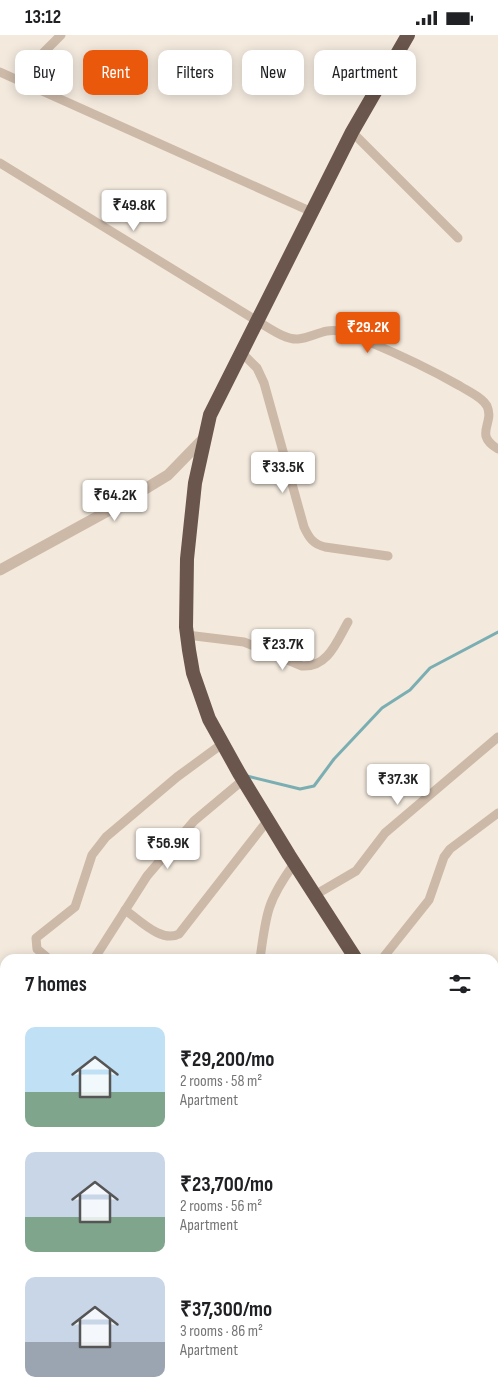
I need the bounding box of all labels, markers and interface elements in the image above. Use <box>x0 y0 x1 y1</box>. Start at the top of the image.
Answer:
text: 13:12 <box>25 6 61 29</box>
chip: Buy <box>15 50 73 95</box>
chip: Rent <box>83 50 148 95</box>
chip: Filters <box>158 50 232 95</box>
chip: New <box>242 50 304 95</box>
chip: Apartment <box>314 50 416 95</box>
pin: ₹49.8K <box>93 189 175 232</box>
text: ₹49.8K <box>112 196 156 215</box>
pin: ₹29.2K <box>327 311 409 354</box>
text: ₹29.2K <box>347 318 389 337</box>
pin: ₹33.5K <box>242 451 324 494</box>
text: ₹33.5K <box>262 458 304 477</box>
pin: ₹64.2K <box>74 479 156 522</box>
text: ₹64.2K <box>93 486 137 505</box>
pin: ₹23.7K <box>242 629 324 671</box>
text: ₹23.7K <box>262 635 304 654</box>
pin: ₹37.3K <box>357 763 439 806</box>
text: ₹37.3K <box>378 770 418 789</box>
pin: ₹56.9K <box>127 827 209 870</box>
text: ₹56.9K <box>147 834 189 853</box>
icon: filters <box>446 970 474 998</box>
text: 7 homes <box>25 972 87 997</box>
icon: home <box>65 1047 125 1107</box>
text: ₹29,200/mo <box>180 1047 274 1072</box>
text: 2 rooms · 58 m² <box>180 1072 262 1091</box>
text: Apartment <box>180 1091 238 1110</box>
icon: home <box>65 1172 125 1232</box>
text: ₹23,700/mo <box>180 1172 273 1197</box>
text: 2 rooms · 56 m² <box>180 1197 262 1216</box>
text: Apartment <box>180 1216 238 1235</box>
icon: home <box>65 1297 125 1357</box>
text: ₹37,300/mo <box>180 1297 272 1322</box>
text: 3 rooms · 86 m² <box>180 1322 263 1341</box>
text: Apartment <box>180 1341 238 1360</box>

